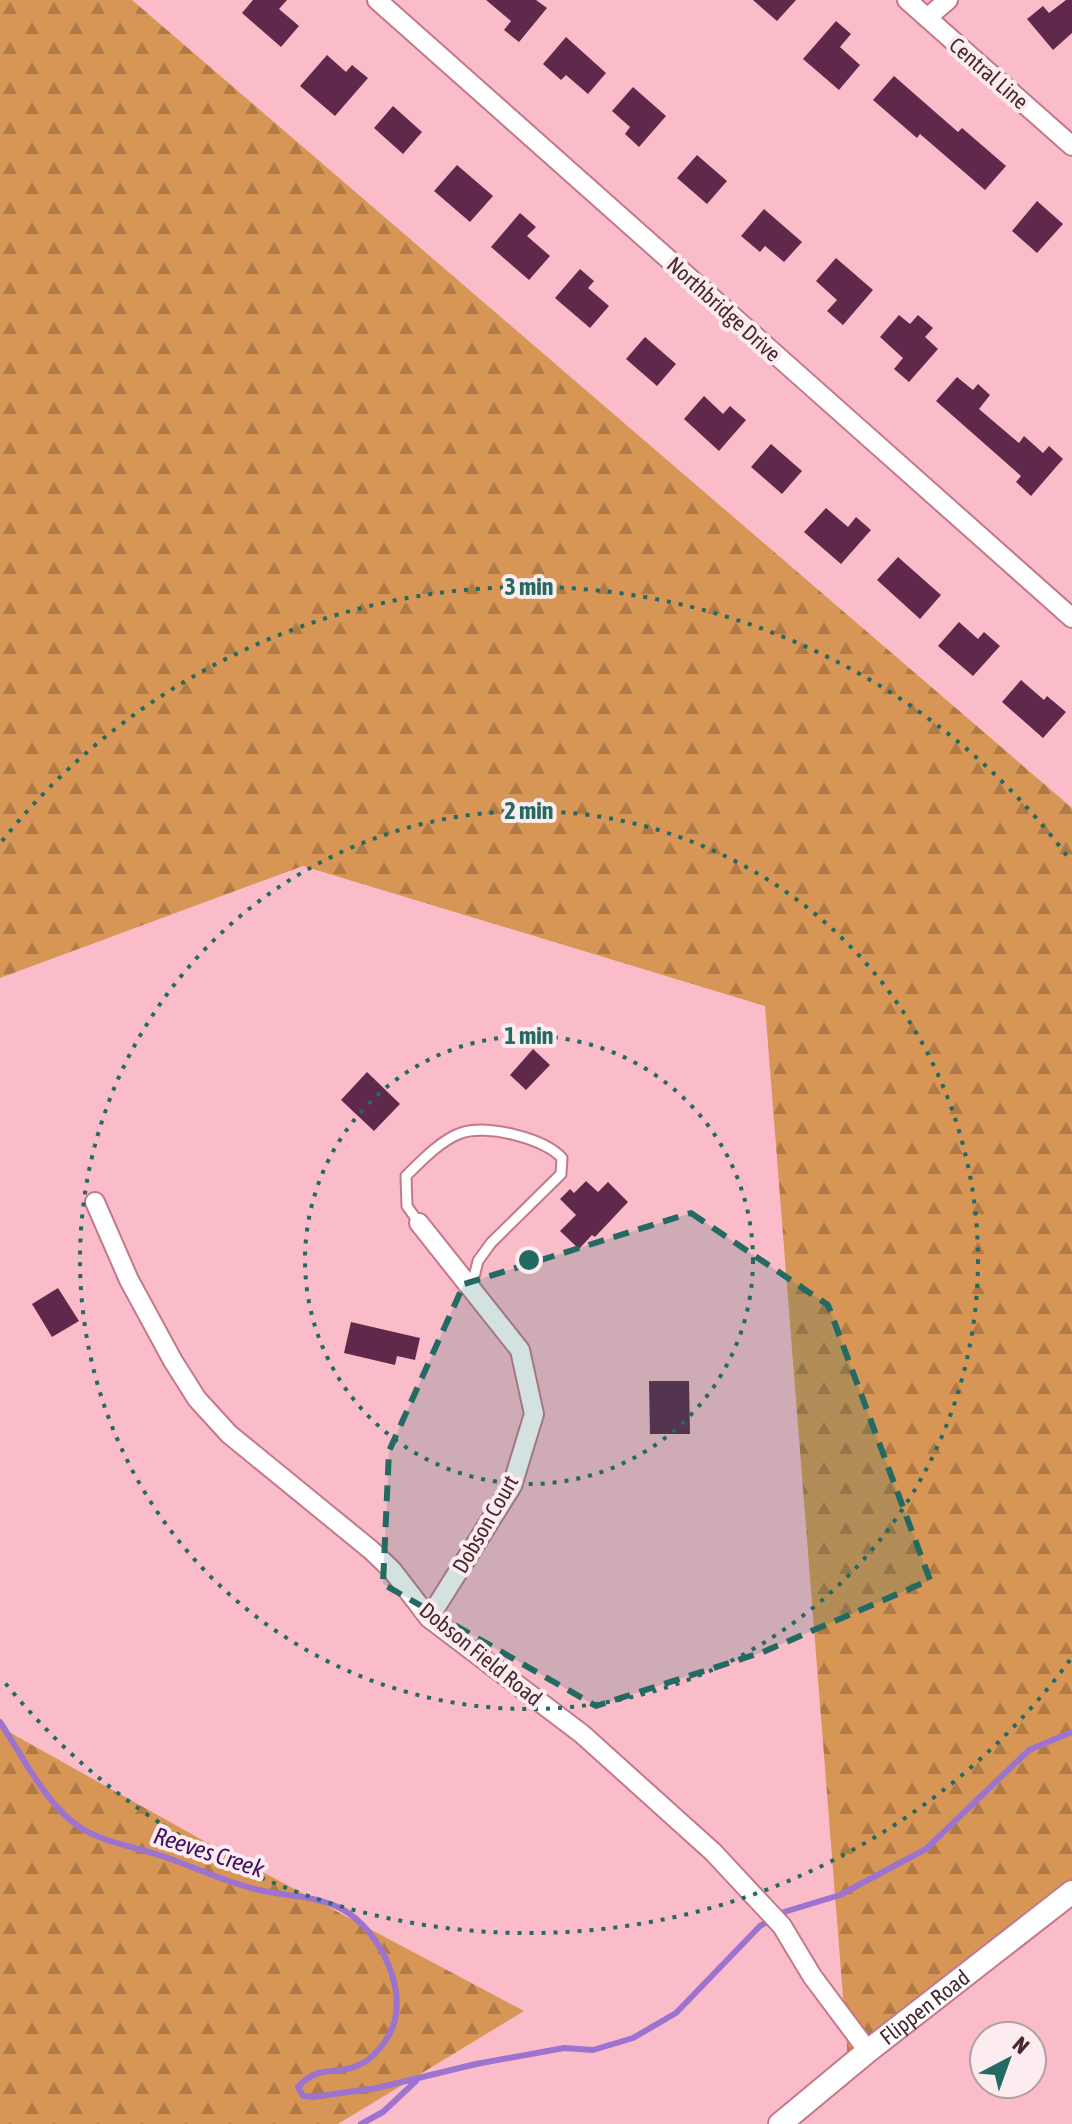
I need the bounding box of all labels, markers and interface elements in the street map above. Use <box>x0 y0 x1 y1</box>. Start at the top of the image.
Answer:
street label: Central Line <box>944 32 1034 114</box>
street label: Northbridge Drive <box>662 251 786 367</box>
text: 3 min <box>504 573 554 600</box>
text: 2 min <box>504 797 554 824</box>
text: 1 min <box>504 1022 554 1049</box>
centre of rings <box>515 1246 543 1274</box>
street label: Dobson Court <box>447 1471 523 1577</box>
street label: Dobson Field Road <box>415 1597 547 1711</box>
water label: Reeves Creek <box>150 1821 268 1883</box>
street label: Flippen Road <box>875 1964 974 2050</box>
north arrow <box>968 2020 1048 2100</box>
text: N <box>1008 2031 1035 2059</box>

